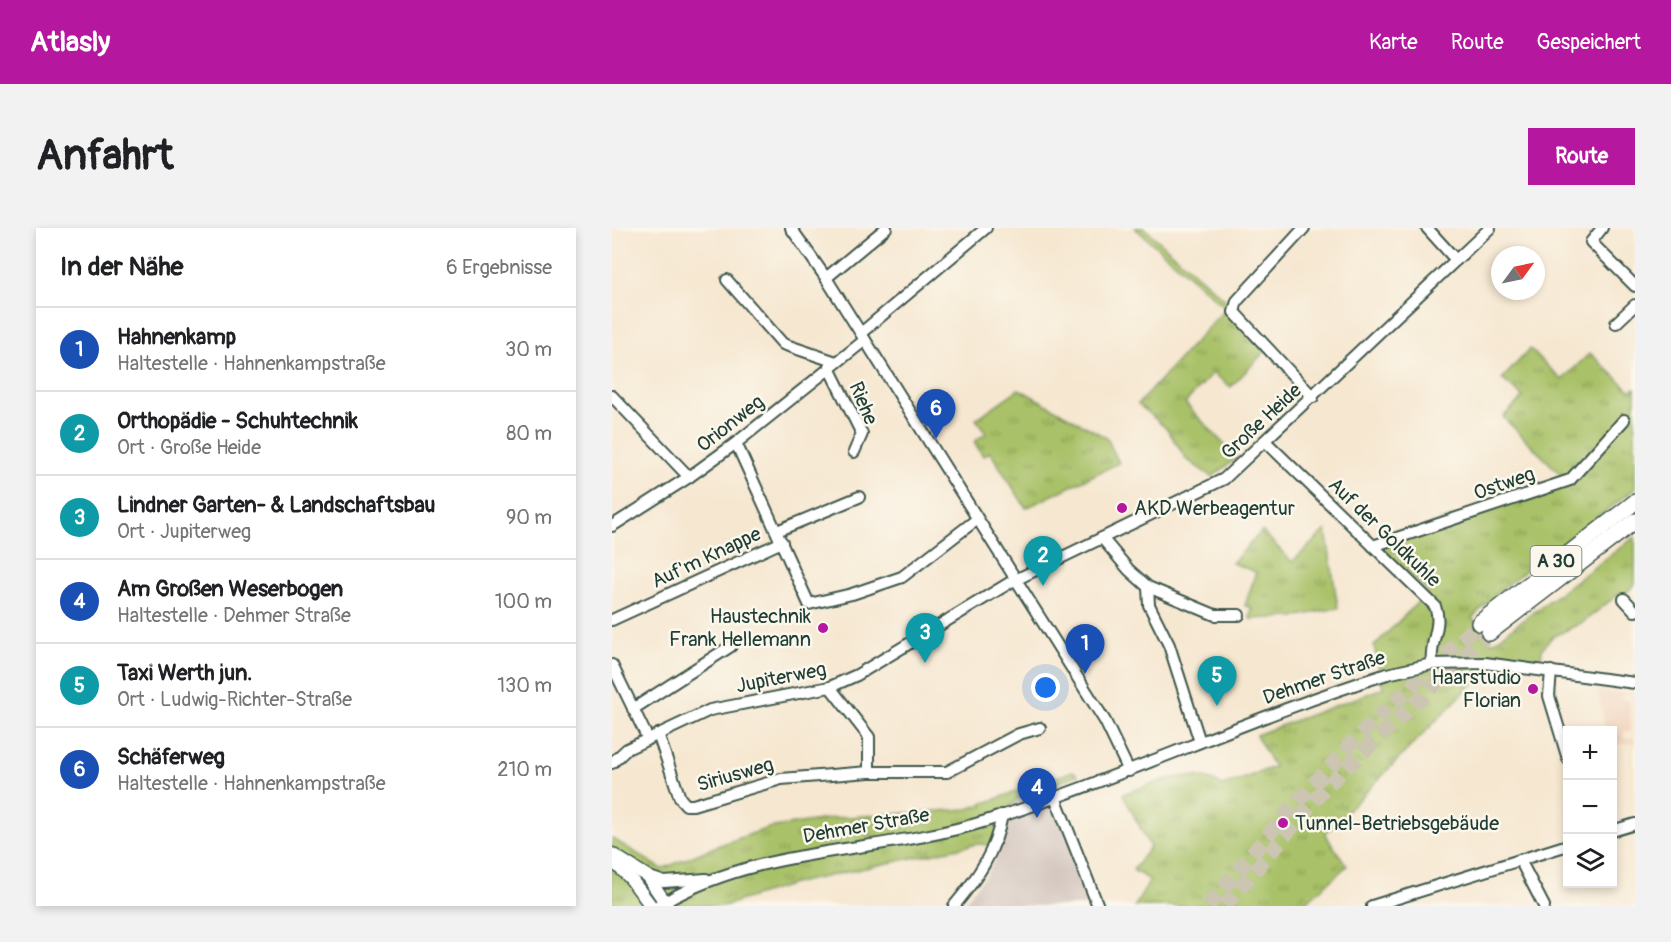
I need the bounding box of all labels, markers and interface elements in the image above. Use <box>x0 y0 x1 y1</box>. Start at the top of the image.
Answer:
text: Atlasly <box>30 25 110 60</box>
text: Karte <box>1369 29 1418 56</box>
text: Route <box>1451 29 1504 56</box>
text: Gespeichert <box>1537 29 1641 56</box>
button: Route <box>1528 128 1635 185</box>
text: Anfahrt <box>36 130 174 182</box>
north arrow <box>1491 246 1545 300</box>
text: In der Nähe <box>60 251 183 283</box>
text: 6 Ergebnisse <box>446 255 552 280</box>
text: Hahnenkamp <box>117 323 236 351</box>
text: 1 <box>76 337 83 362</box>
text: 30 m <box>505 337 552 362</box>
text: Haltestelle · Hahnenkampstraße <box>117 351 386 376</box>
street label: Riehe <box>843 378 884 429</box>
street label: Große Heide <box>1216 378 1307 465</box>
street label: Orionweg <box>692 389 769 457</box>
pin: 6 <box>916 390 956 439</box>
text: Orthopädie - Schuhtechnik <box>117 407 358 435</box>
text: 2 <box>74 421 85 446</box>
text: 80 m <box>506 421 552 446</box>
text: Ort · Große Heide <box>117 435 261 460</box>
street label: Ostweg <box>1470 461 1538 506</box>
street label: Auf der Goldkuhle <box>1323 472 1446 593</box>
text: Lindner Garten- & Landschaftsbau <box>117 491 435 519</box>
place label: AKD Werbeagentur <box>1134 496 1295 521</box>
marker: AKD Werbeagentur <box>1115 501 1129 515</box>
text: 3 <box>74 505 85 530</box>
text: 90 m <box>506 505 552 530</box>
text: Ort · Jupiterweg <box>117 519 251 544</box>
street label: Auf'm Knappe <box>648 521 765 594</box>
pin: 2 <box>1024 536 1062 586</box>
road number: A 30 <box>1530 546 1582 576</box>
text: Am Großen Weserbogen <box>117 575 343 603</box>
text: 4 <box>74 589 85 614</box>
text: 100 m <box>495 589 552 614</box>
text: Haltestelle · Dehmer Straße <box>117 603 351 628</box>
place label: Haustechnik Frank Hellemann <box>669 604 812 652</box>
pin: 3 <box>906 614 944 663</box>
marker: Haustechnik Frank Hellemann <box>816 621 830 635</box>
pin: 1 <box>1066 624 1104 674</box>
street label: Dehmer Straße <box>1260 645 1389 710</box>
pin: 5 <box>1198 656 1236 706</box>
street label: Jupiterweg <box>734 657 828 698</box>
text: Taxi Werth jun. <box>117 659 252 687</box>
place label: Haarstudio Florian <box>1431 665 1521 713</box>
text: 5 <box>74 673 85 698</box>
text: 130 m <box>497 673 552 698</box>
your location <box>1031 673 1060 702</box>
marker: Haarstudio Florian <box>1526 682 1540 696</box>
text: Ort · Ludwig-Richter-Straße <box>117 687 352 712</box>
map controls <box>1563 726 1617 888</box>
button: + <box>1563 726 1617 780</box>
text: Schäferweg <box>117 743 225 771</box>
street label: Siriusweg <box>694 752 776 797</box>
text: 6 <box>74 757 85 782</box>
text: 210 m <box>497 757 552 782</box>
pin: 4 <box>1018 768 1056 818</box>
text: Haltestelle · Hahnenkampstraße <box>117 771 386 796</box>
button: − <box>1563 780 1617 834</box>
street label: Dehmer Straße <box>801 802 931 849</box>
place label: Tunnel-Betriebsgebäude <box>1295 811 1499 836</box>
marker: Tunnel-Betriebsgebäude <box>1276 816 1290 830</box>
button: layers <box>1563 834 1617 888</box>

